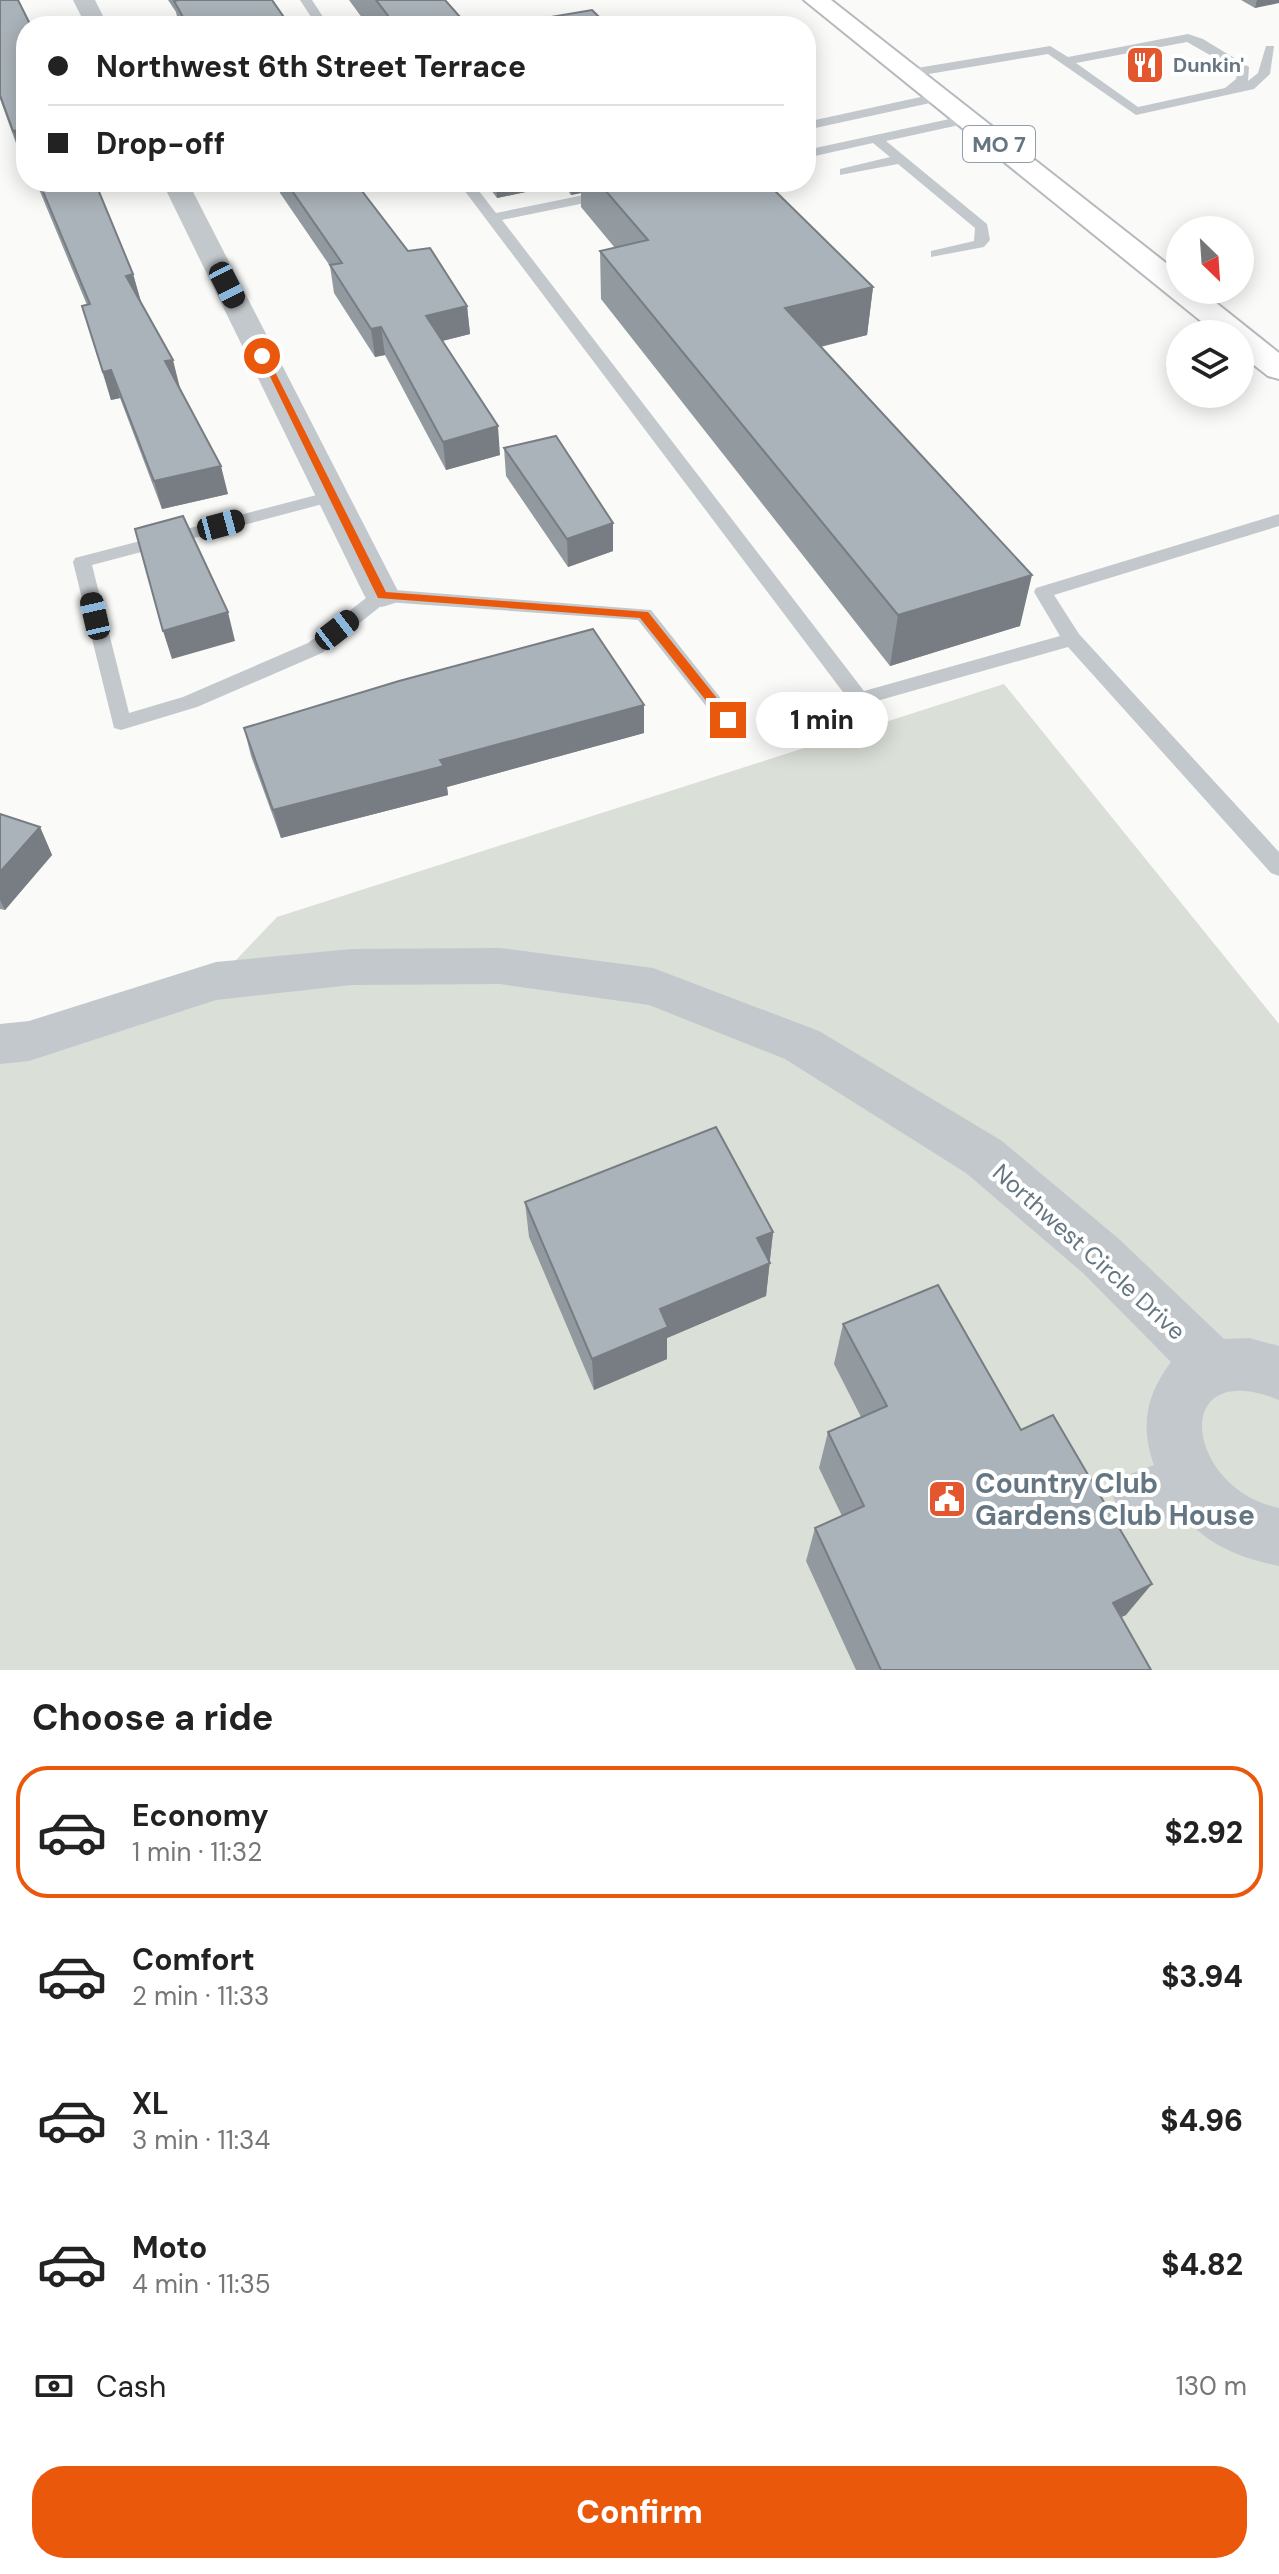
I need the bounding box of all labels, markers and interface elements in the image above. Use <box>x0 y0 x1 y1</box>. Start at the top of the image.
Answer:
restaurant icon: Dunkin' <box>1124 44 1166 86</box>
text: Northwest 6th Street Terrace <box>96 47 526 86</box>
place label: Dunkin' <box>1173 52 1244 78</box>
text: Drop-off <box>96 124 225 163</box>
road number: MO 7 <box>963 126 1035 162</box>
north arrow <box>1166 216 1254 304</box>
map controls <box>1166 216 1254 408</box>
car <box>205 258 249 312</box>
button: layers <box>1166 320 1254 408</box>
route start <box>244 338 280 374</box>
car <box>195 507 247 543</box>
car <box>78 590 112 642</box>
car <box>311 606 363 654</box>
callout: 1 min <box>756 692 888 748</box>
route end <box>710 702 746 738</box>
text: 1 min <box>790 703 854 737</box>
street label: Northwest Circle Drive <box>986 1157 1192 1346</box>
place label: Country Club Gardens Club House <box>975 1465 1255 1534</box>
public building icon: Country Club Gardens Club House <box>926 1478 968 1520</box>
text: Choose a ride <box>32 1694 273 1741</box>
icon: car <box>36 1796 108 1868</box>
text: Economy <box>132 1796 269 1835</box>
text: $2.92 <box>1164 1813 1243 1852</box>
text: 1 min · 11:32 <box>132 1835 262 1869</box>
icon: car <box>36 1940 108 2012</box>
text: Comfort <box>132 1940 255 1979</box>
text: $3.94 <box>1161 1957 1243 1996</box>
text: 2 min · 11:33 <box>132 1979 269 2013</box>
icon: car <box>36 2084 108 2156</box>
text: XL <box>132 2084 169 2123</box>
text: $4.96 <box>1160 2101 1243 2140</box>
text: 3 min · 11:34 <box>132 2123 270 2157</box>
icon: car <box>36 2228 108 2300</box>
text: Moto <box>132 2228 207 2267</box>
text: $4.82 <box>1161 2245 1243 2284</box>
text: 4 min · 11:35 <box>132 2267 271 2301</box>
icon: cash <box>32 2364 76 2408</box>
text: Cash <box>96 2367 166 2406</box>
text: 130 m <box>1176 2369 1247 2403</box>
button: Confirm <box>32 2466 1247 2558</box>

